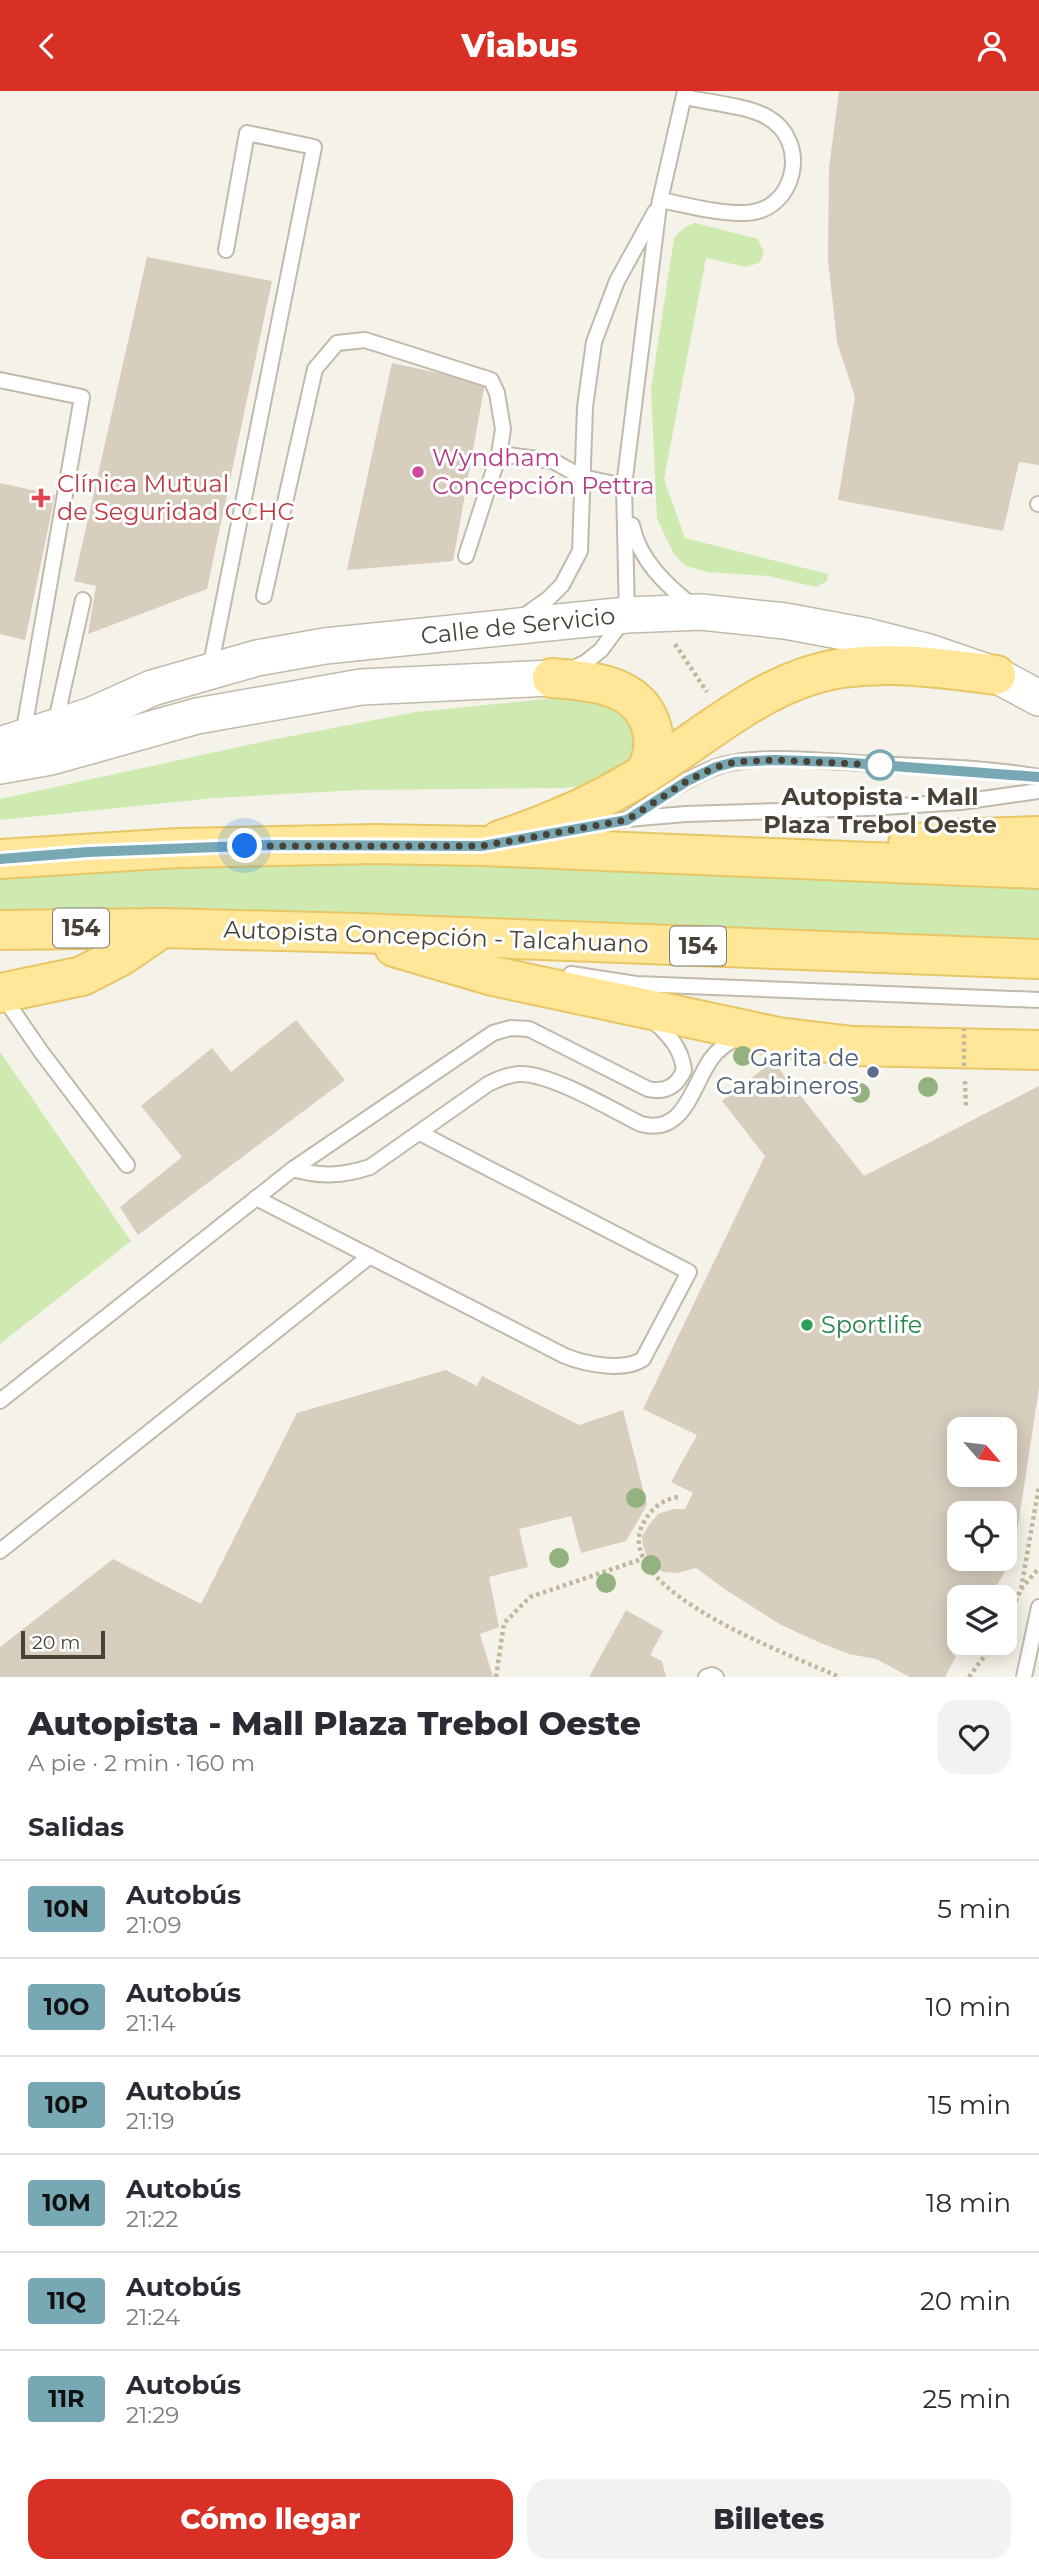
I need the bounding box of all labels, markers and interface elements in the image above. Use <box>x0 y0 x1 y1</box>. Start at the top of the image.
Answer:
text: Viabus <box>461 26 578 65</box>
icon: back <box>28 27 66 65</box>
icon: person <box>973 27 1011 65</box>
place label: Wyndham Concepción Pettra <box>432 443 655 500</box>
marker: Wyndham Concepción Pettra <box>410 464 426 480</box>
place label: Clínica Mutual de Seguridad CCHC <box>57 469 295 526</box>
marker: Clínica Mutual de Seguridad CCHC <box>31 488 51 508</box>
street label: Calle de Servicio <box>419 601 617 650</box>
marker: Autopista - Mall Plaza Trebol Oeste <box>865 750 895 780</box>
place label: Autopista - Mall Plaza Trebol Oeste <box>763 782 997 839</box>
your location <box>227 828 262 863</box>
road number: 154 <box>53 909 109 947</box>
street label: Autopista Concepción - Talcahuano <box>223 915 649 958</box>
road number: 154 <box>670 926 726 965</box>
place label: Garita de Carabineros <box>716 1043 859 1100</box>
marker: Garita de Carabineros <box>865 1064 881 1080</box>
place label: Sportlife <box>821 1310 922 1339</box>
marker: Sportlife <box>799 1317 815 1333</box>
north arrow <box>947 1417 1017 1487</box>
map controls <box>947 1417 1017 1655</box>
button: locate <box>947 1501 1017 1571</box>
button: layers <box>947 1585 1017 1655</box>
scale bar <box>21 1628 105 1660</box>
text: 20 m <box>32 1631 80 1654</box>
button: heart <box>937 1700 1011 1774</box>
text: Autopista - Mall Plaza Trebol Oeste <box>28 1703 641 1743</box>
text: A pie · 2 min · 160 m <box>28 1749 255 1777</box>
text: Salidas <box>28 1811 124 1843</box>
text: Autobús <box>126 1879 241 1911</box>
text: 5 min <box>937 1893 1011 1925</box>
text: 10N <box>44 1894 89 1923</box>
text: 21:09 <box>126 1911 181 1939</box>
text: Autobús <box>126 1977 241 2009</box>
text: 10 min <box>925 1991 1011 2023</box>
text: 10O <box>44 1992 89 2021</box>
text: 21:14 <box>126 2009 176 2037</box>
text: Autobús <box>126 2075 241 2107</box>
text: 15 min <box>928 2089 1011 2121</box>
text: 10P <box>45 2090 88 2119</box>
text: 21:19 <box>126 2107 175 2135</box>
text: Autobús <box>126 2173 241 2205</box>
text: 18 min <box>926 2187 1011 2219</box>
text: 10M <box>42 2188 91 2217</box>
text: 21:22 <box>126 2205 178 2233</box>
text: Autobús <box>126 2271 241 2303</box>
text: 20 min <box>920 2285 1011 2317</box>
text: 11Q <box>47 2286 86 2315</box>
text: 21:24 <box>126 2303 180 2331</box>
text: Autobús <box>126 2369 241 2401</box>
text: 25 min <box>923 2383 1011 2415</box>
text: 11R <box>48 2384 85 2413</box>
text: 21:29 <box>126 2401 179 2429</box>
button: Cómo llegar <box>28 2479 513 2559</box>
button: Billetes <box>527 2479 1011 2559</box>

